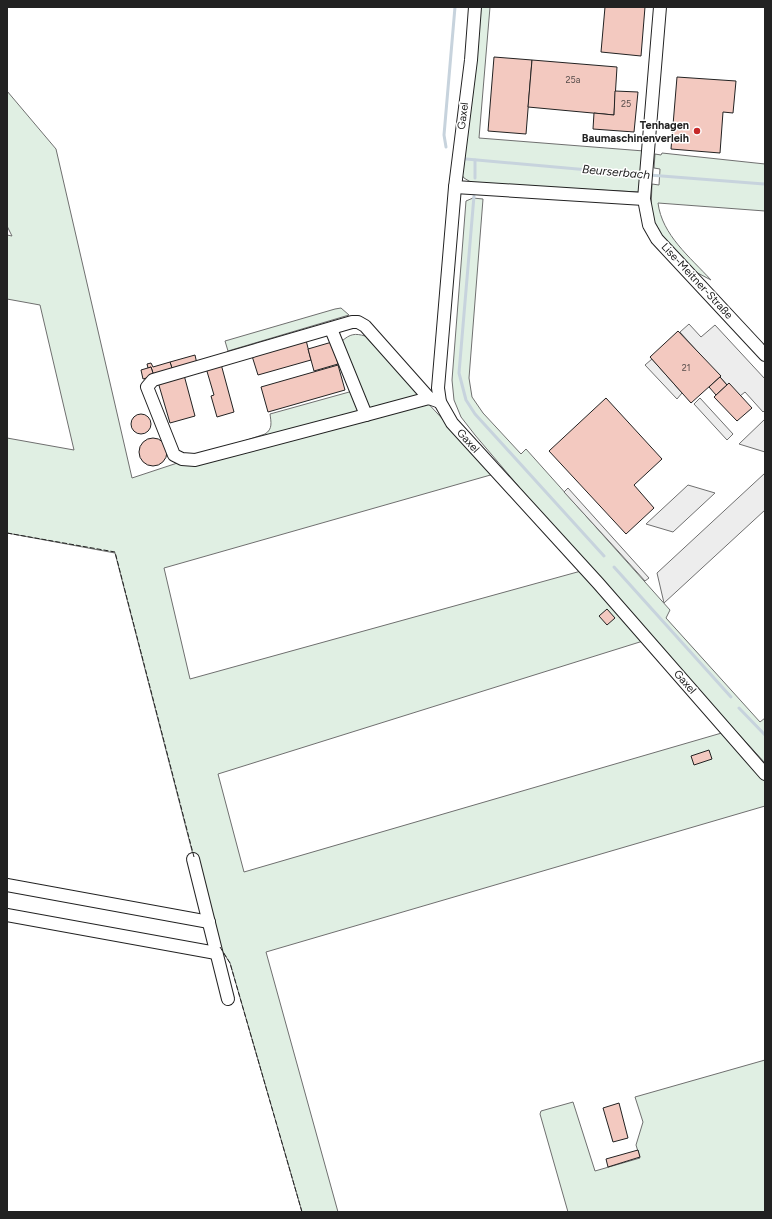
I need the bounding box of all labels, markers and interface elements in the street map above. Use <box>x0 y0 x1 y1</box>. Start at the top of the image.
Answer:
house number: 25a <box>566 74 581 85</box>
house number: 25 <box>621 98 631 109</box>
street label: Gaxel <box>455 102 471 130</box>
place label: Tenhagen Baumaschinenverleih <box>582 119 689 145</box>
marker: Tenhagen Baumaschinenverleih <box>692 126 702 136</box>
water label: Beurserbach <box>581 162 651 182</box>
street label: Lise-Meitner-Straße <box>659 240 735 322</box>
house number: 21 <box>682 362 690 373</box>
street label: Gaxel <box>454 426 482 456</box>
street label: Gaxel <box>671 667 699 697</box>

